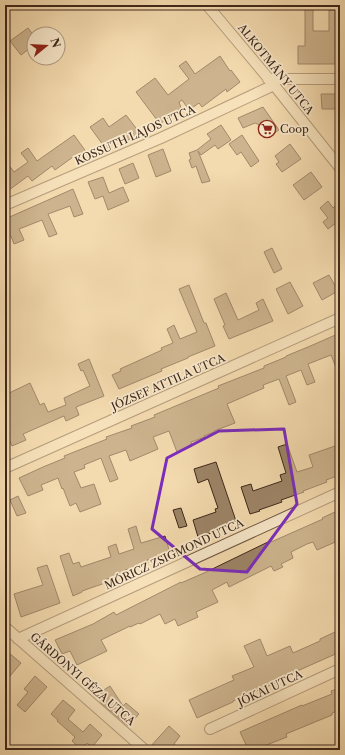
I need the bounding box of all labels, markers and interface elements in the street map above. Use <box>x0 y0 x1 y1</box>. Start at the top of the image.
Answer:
street label: ALKOTMÁNY UTCA <box>234 20 317 118</box>
north arrow <box>26 26 66 66</box>
text: N <box>47 36 64 50</box>
street label: KOSSUTH LAJOS UTCA <box>73 102 198 168</box>
supermarket icon: Coop <box>257 119 277 139</box>
place label: Coop <box>280 122 309 136</box>
street label: JÓZSEF ATTILA UTCA <box>107 350 228 414</box>
street label: MÓRICZ ZSIGMOND UTCA <box>102 515 247 592</box>
street label: GÁRDONYI GÉZA UTCA <box>28 630 139 729</box>
street label: JÓKAI UTCA <box>233 666 305 710</box>

